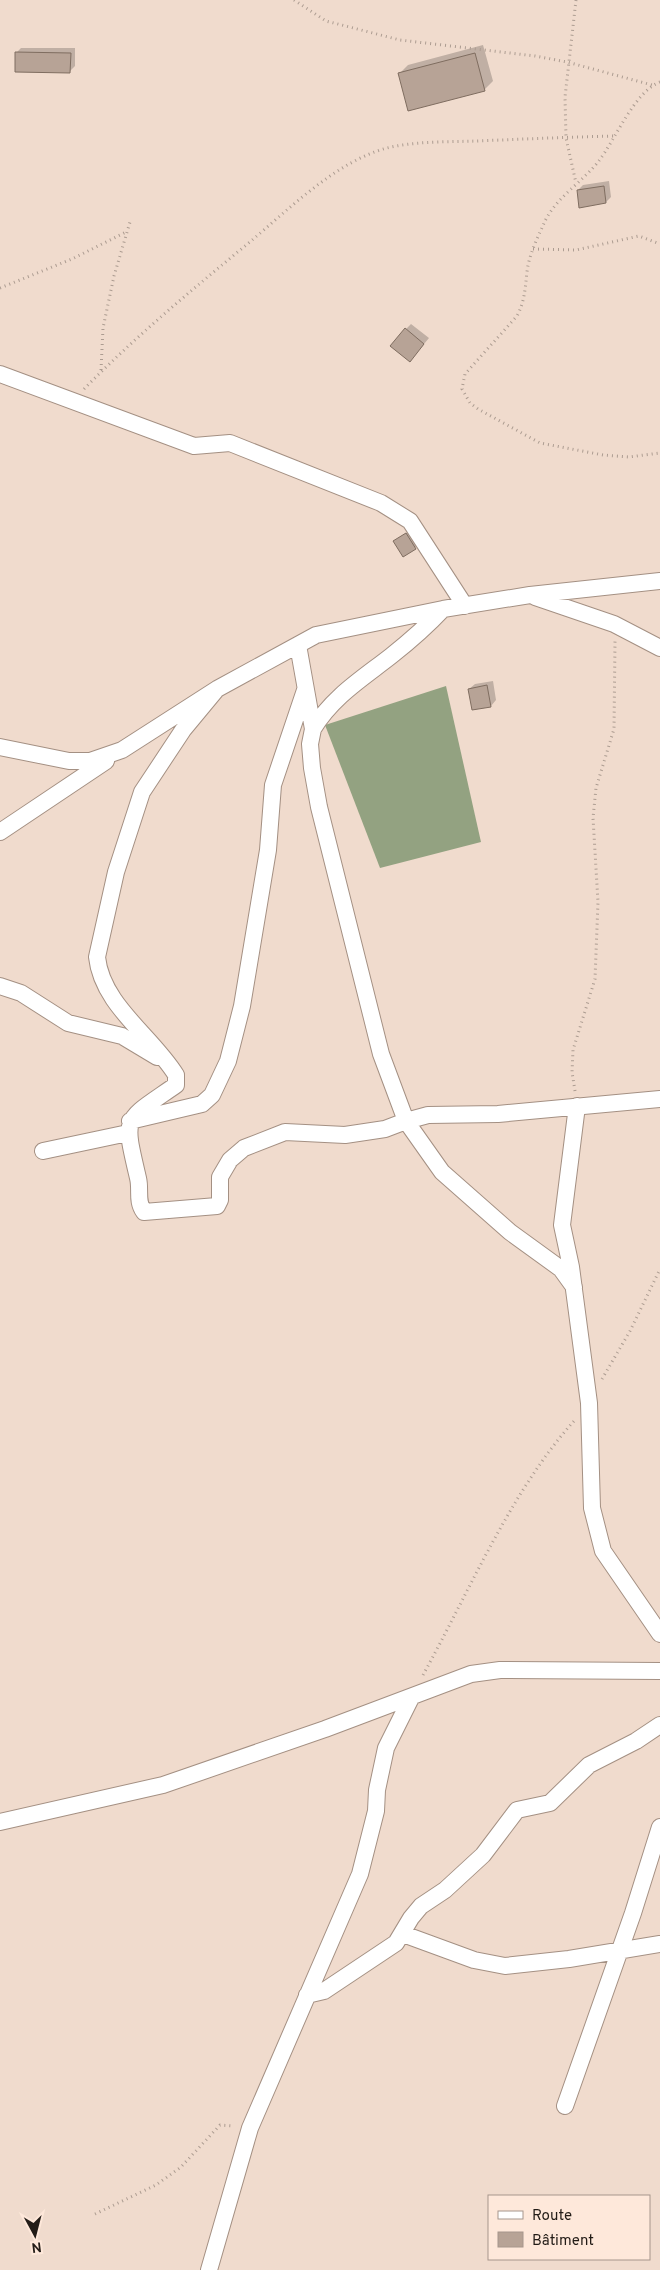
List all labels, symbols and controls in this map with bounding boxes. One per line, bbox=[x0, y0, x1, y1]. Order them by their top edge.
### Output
legend bbox=[488, 2195, 650, 2260]
text: Route bbox=[532, 2207, 572, 2226]
north arrow bbox=[10, 2210, 60, 2260]
text: Bâtiment bbox=[532, 2232, 594, 2251]
text: N bbox=[30, 2237, 42, 2255]

